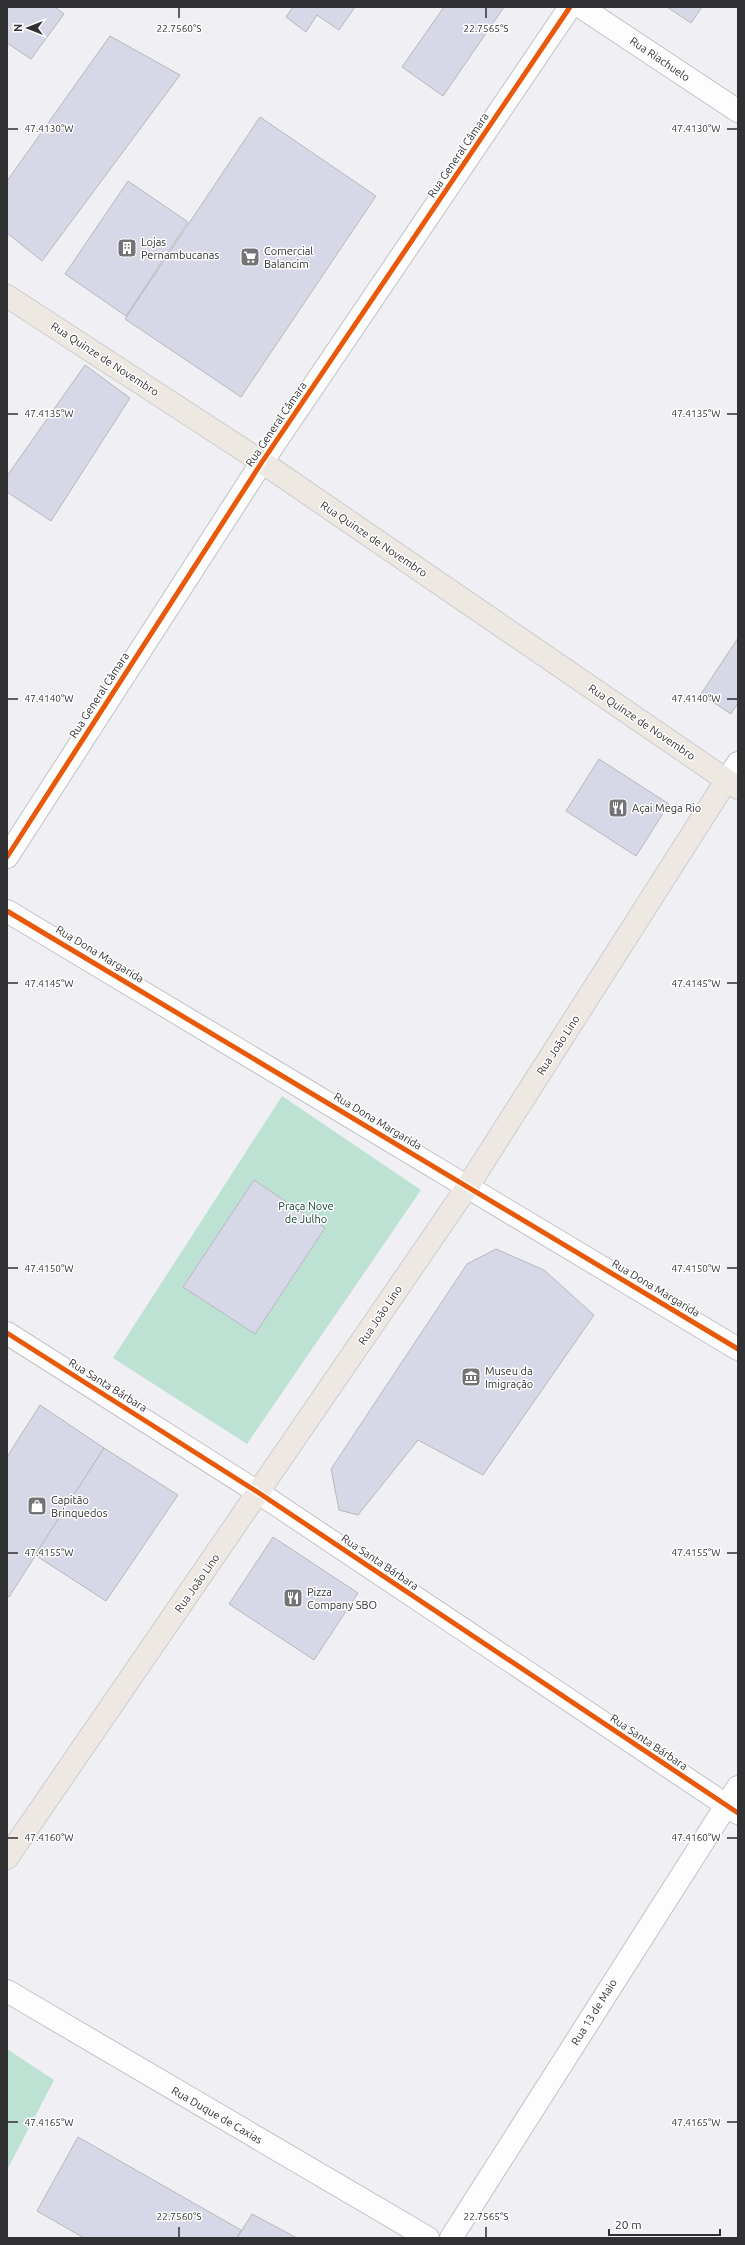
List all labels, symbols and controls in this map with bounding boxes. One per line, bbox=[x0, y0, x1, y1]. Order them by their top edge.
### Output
north arrow bbox=[8, 8, 48, 48]
text: 22.7560°S bbox=[157, 23, 201, 34]
text: 22.7565°S bbox=[464, 23, 508, 34]
text: N bbox=[12, 24, 24, 32]
street label: Rua Riachuelo bbox=[628, 35, 692, 83]
street label: Rua General Câmara bbox=[425, 110, 491, 200]
text: 47.4130°W bbox=[25, 123, 73, 134]
text: 47.4130°W bbox=[672, 123, 720, 134]
place label: Lojas Pernambucanas bbox=[141, 236, 219, 261]
building icon: Lojas Pernambucanas bbox=[116, 237, 138, 259]
place label: Comercial Balancim bbox=[264, 245, 313, 270]
supermarket icon: Comercial Balancim bbox=[239, 246, 261, 268]
street label: Rua Quinze de Novembro bbox=[49, 320, 161, 398]
street label: Rua General Câmara bbox=[243, 379, 309, 469]
text: 47.4135°W bbox=[25, 408, 73, 419]
text: 47.4135°W bbox=[672, 408, 720, 419]
street label: Rua Quinze de Novembro bbox=[318, 499, 430, 579]
street label: Rua General Câmara bbox=[67, 650, 131, 740]
street label: Rua Quinze de Novembro bbox=[586, 682, 698, 762]
text: 47.4140°W bbox=[25, 693, 73, 704]
text: 47.4140°W bbox=[672, 693, 720, 704]
restaurant icon: Açai Mega Rio bbox=[607, 797, 629, 819]
place label: Açai Mega Rio bbox=[632, 802, 701, 814]
street label: Rua Dona Margarida bbox=[54, 923, 146, 985]
text: 47.4145°W bbox=[25, 978, 73, 989]
text: 47.4145°W bbox=[672, 978, 720, 989]
street label: Rua João Lino bbox=[534, 1013, 582, 1077]
street label: Rua Dona Margarida bbox=[332, 1090, 424, 1152]
park label: Praça Nove de Julho bbox=[278, 1200, 334, 1225]
street label: Rua Dona Margarida bbox=[610, 1257, 702, 1319]
text: 47.4150°W bbox=[25, 1263, 73, 1274]
text: 47.4150°W bbox=[672, 1263, 720, 1274]
street label: Rua João Lino bbox=[356, 1283, 404, 1347]
street label: Rua Santa Bárbara bbox=[67, 1356, 149, 1414]
place label: Museu da Imigração bbox=[485, 1365, 533, 1390]
museum icon: Museu da Imigração bbox=[460, 1366, 482, 1388]
place label: Capitão Brinquedos bbox=[51, 1494, 108, 1519]
shop icon: Capitão Brinquedos bbox=[26, 1495, 48, 1517]
street label: Rua Santa Bárbara bbox=[339, 1532, 421, 1592]
text: 47.4155°W bbox=[25, 1547, 73, 1558]
text: 47.4155°W bbox=[672, 1547, 720, 1558]
street label: Rua João Lino bbox=[172, 1551, 222, 1615]
place label: Pizza Company SBO bbox=[307, 1586, 377, 1611]
restaurant icon: Pizza Company SBO bbox=[282, 1587, 304, 1609]
street label: Rua Santa Bárbara bbox=[608, 1712, 690, 1772]
text: 47.4160°W bbox=[25, 1832, 73, 1843]
text: 47.4160°W bbox=[672, 1832, 720, 1843]
street label: Rua 13 de Maio bbox=[569, 1977, 619, 2047]
street label: Rua Duque de Caxias bbox=[170, 2084, 265, 2146]
text: 47.4165°W bbox=[25, 2117, 73, 2128]
text: 47.4165°W bbox=[672, 2117, 720, 2128]
text: 22.7560°S bbox=[157, 2211, 201, 2222]
text: 22.7565°S bbox=[464, 2211, 508, 2222]
scale bar bbox=[609, 2211, 720, 2237]
text: 20 m bbox=[615, 2218, 642, 2231]

